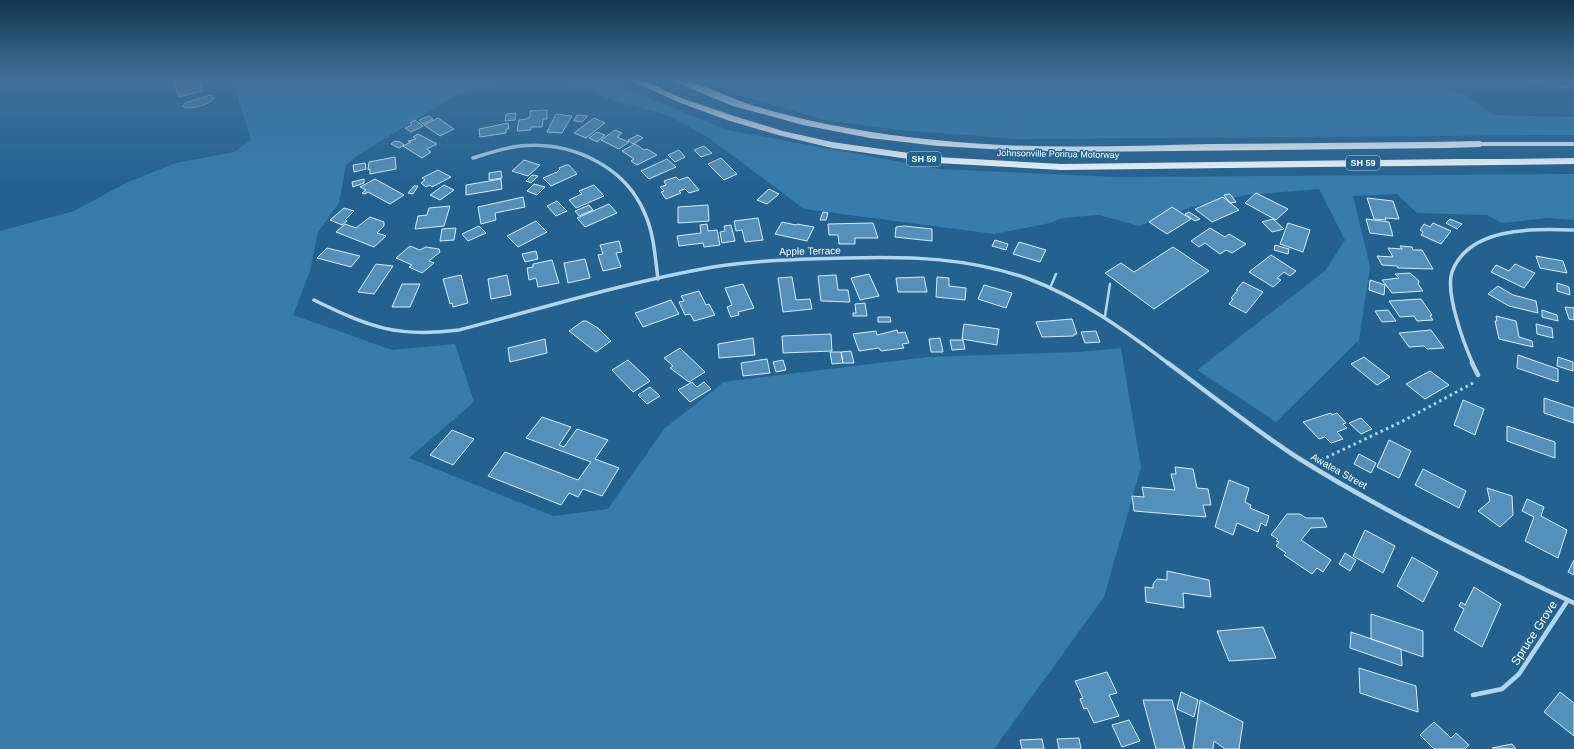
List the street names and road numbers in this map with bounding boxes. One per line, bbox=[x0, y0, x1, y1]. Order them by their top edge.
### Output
street label: Johnsonville Porirua Motorway bbox=[997, 148, 1120, 160]
road number: SH 59 bbox=[907, 152, 941, 166]
road number: SH 59 bbox=[1346, 156, 1380, 170]
street label: Apple Terrace bbox=[779, 245, 841, 257]
street label: Awatea Street bbox=[1309, 451, 1369, 491]
street label: Spruce Grove bbox=[1508, 598, 1560, 668]

